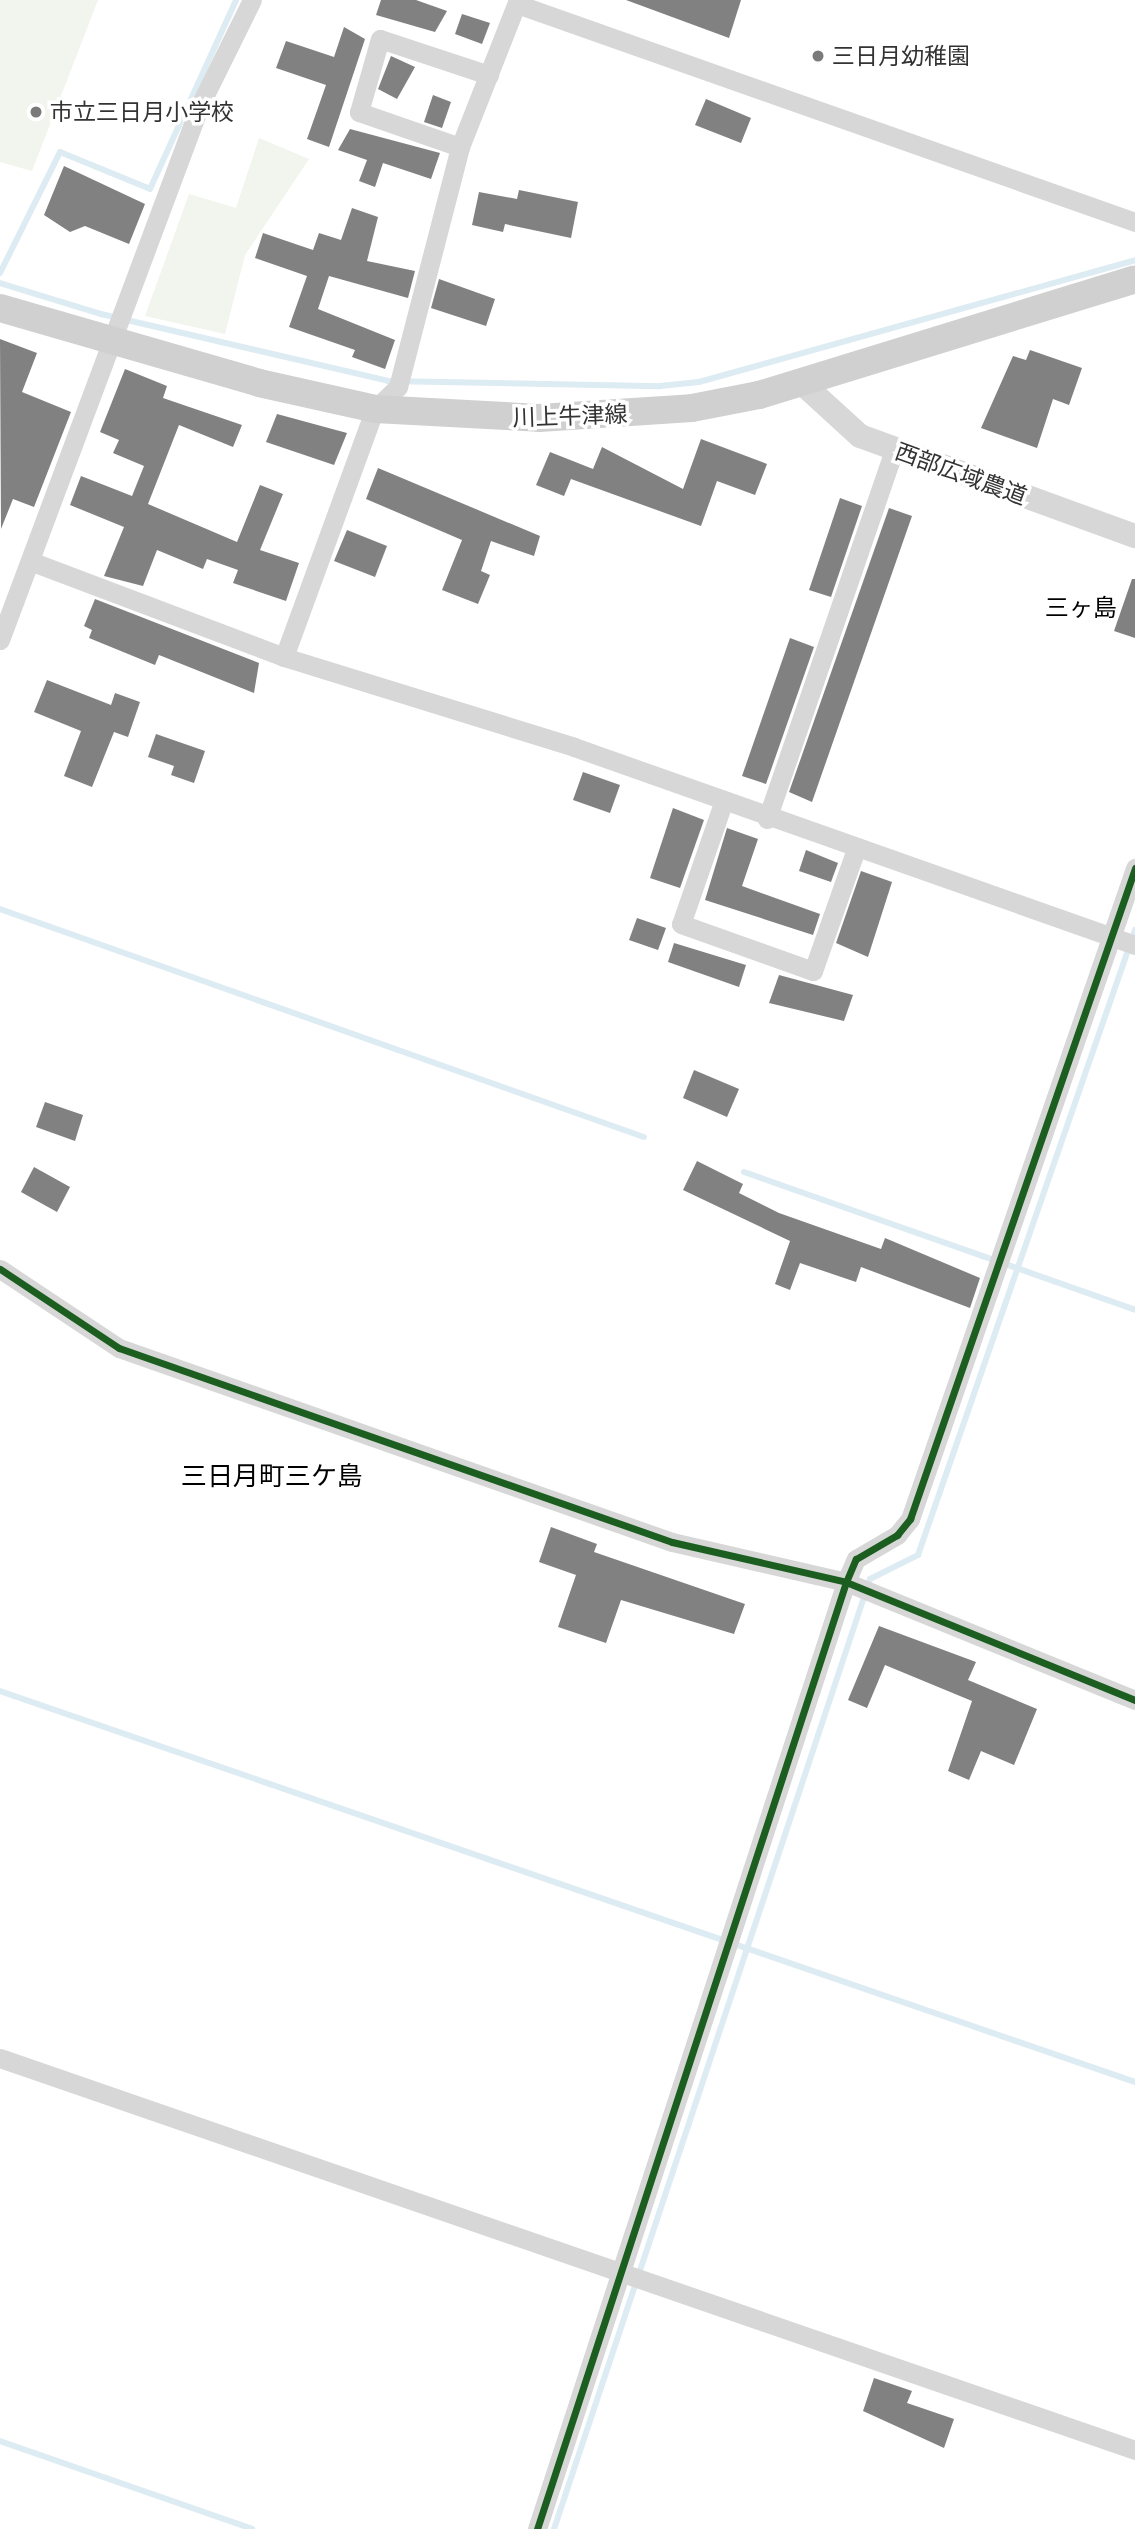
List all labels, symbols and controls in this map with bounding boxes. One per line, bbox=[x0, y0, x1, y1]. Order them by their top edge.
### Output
place label: 三日月幼稚園 bbox=[832, 42, 970, 70]
marker: 三日月幼稚園 bbox=[810, 48, 826, 64]
place label: 市立三日月小学校 bbox=[50, 98, 234, 126]
marker: 市立三日月小学校 bbox=[28, 104, 44, 120]
street label: 川上牛津線 bbox=[512, 400, 628, 432]
street label: 西部広域農道 bbox=[891, 437, 1031, 511]
district label: 三ヶ島 bbox=[1045, 594, 1117, 622]
district label: 三日月町三ケ島 bbox=[181, 1460, 363, 1492]

